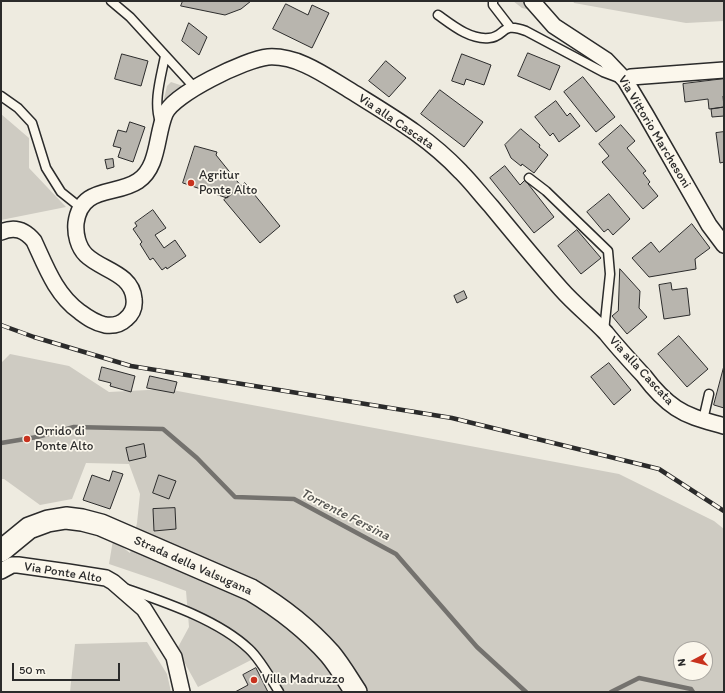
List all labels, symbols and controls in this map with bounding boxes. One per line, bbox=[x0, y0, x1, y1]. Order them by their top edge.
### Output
street label: Via Vittorio Marchesoni bbox=[614, 73, 694, 191]
street label: Via alla Cascata bbox=[355, 91, 437, 153]
place label: Agritur Ponte Alto bbox=[199, 168, 258, 199]
marker: Agritur Ponte Alto bbox=[186, 178, 196, 188]
street label: Via alla Cascata bbox=[605, 333, 677, 409]
place label: Orrido di Ponte Alto bbox=[35, 424, 94, 455]
marker: Orrido di Ponte Alto bbox=[22, 434, 32, 444]
water label: Torrente Fersina bbox=[297, 485, 393, 545]
street label: Strada della Valsugana bbox=[131, 533, 255, 599]
street label: Via Ponte Alto bbox=[23, 559, 103, 587]
north arrow bbox=[673, 641, 713, 681]
scale bar bbox=[14, 655, 122, 681]
text: N bbox=[675, 658, 688, 667]
text: 50 m bbox=[19, 663, 45, 677]
place label: Villa Madruzzo bbox=[262, 672, 344, 688]
marker: Villa Madruzzo bbox=[249, 675, 259, 685]

